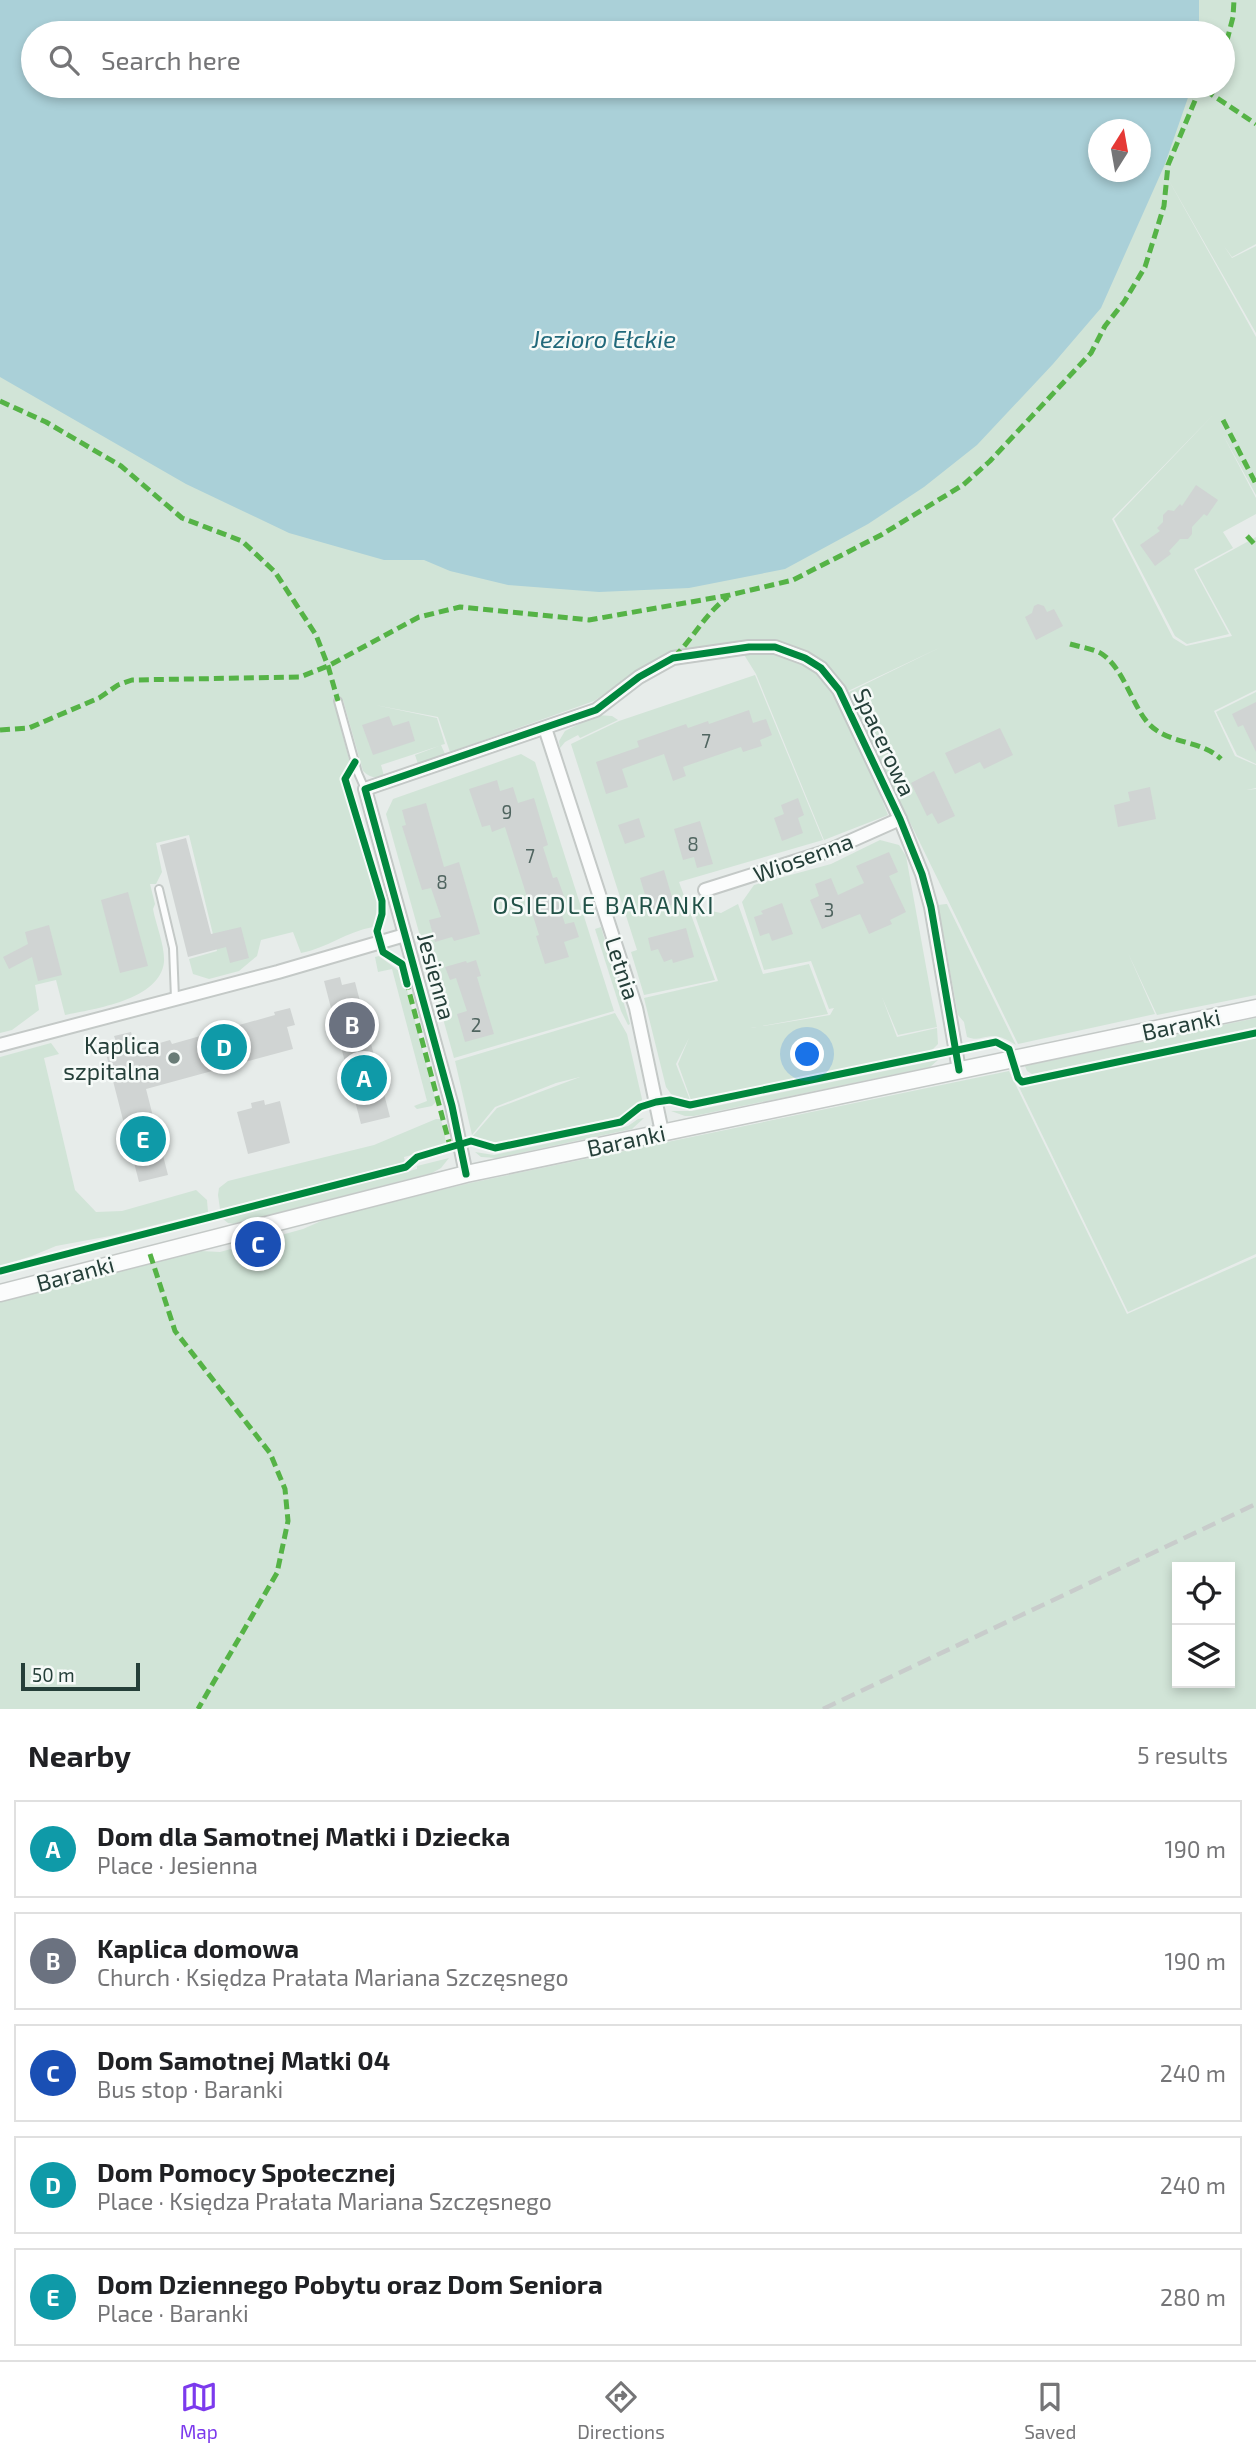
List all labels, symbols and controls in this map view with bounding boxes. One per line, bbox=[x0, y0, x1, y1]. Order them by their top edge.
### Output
search box bbox=[21, 21, 1235, 98]
icon: search bbox=[45, 41, 83, 79]
text: Search here bbox=[101, 44, 241, 75]
north arrow bbox=[1088, 119, 1151, 182]
water label: Jezioro Ełckie bbox=[531, 324, 676, 353]
street label: Spacerowa bbox=[848, 684, 922, 800]
house number: 7 bbox=[701, 729, 711, 752]
house number: 9 bbox=[502, 800, 512, 823]
street label: Wiosenna bbox=[749, 826, 857, 888]
house number: 8 bbox=[687, 832, 699, 855]
house number: 7 bbox=[525, 844, 535, 867]
house number: 8 bbox=[436, 870, 448, 893]
district label: OSIEDLE BARANKI bbox=[492, 890, 716, 919]
house number: 3 bbox=[824, 898, 834, 921]
street label: Jesienna bbox=[412, 929, 462, 1023]
street label: Letnia bbox=[600, 933, 646, 1003]
pin: B bbox=[329, 999, 375, 1051]
street label: Baranki bbox=[1139, 1002, 1223, 1046]
house number: 2 bbox=[471, 1013, 481, 1036]
pin: D bbox=[201, 1021, 247, 1073]
place label: Kaplica szpitalna bbox=[63, 1031, 160, 1085]
your location bbox=[790, 1037, 824, 1071]
marker: Kaplica szpitalna bbox=[166, 1050, 182, 1066]
pin: A bbox=[341, 1052, 387, 1104]
pin: E bbox=[120, 1113, 166, 1165]
street label: Baranki bbox=[584, 1118, 668, 1162]
pin: C bbox=[235, 1218, 281, 1270]
street label: Baranki bbox=[33, 1249, 117, 1297]
map controls bbox=[1172, 1562, 1235, 1688]
button: locate bbox=[1172, 1562, 1235, 1625]
button: layers bbox=[1172, 1625, 1235, 1688]
scale bar bbox=[21, 1660, 140, 1692]
text: 50 m bbox=[32, 1663, 75, 1686]
text: Nearby bbox=[28, 1737, 131, 1773]
text: 5 results bbox=[1137, 1741, 1228, 1769]
text: Dom dla Samotnej Matki i Dziecka bbox=[97, 1820, 510, 1851]
text: A bbox=[45, 1835, 61, 1863]
text: 190 m bbox=[1165, 1835, 1226, 1863]
text: Place · Jesienna bbox=[97, 1851, 258, 1879]
text: Kaplica domowa bbox=[97, 1932, 299, 1963]
text: B bbox=[46, 1947, 60, 1975]
text: 190 m bbox=[1165, 1947, 1226, 1975]
text: Church · Księdza Prałata Mariana Szczęsnego bbox=[97, 1963, 569, 1991]
text: Dom Samotnej Matki 04 bbox=[97, 2044, 390, 2075]
text: C bbox=[46, 2059, 60, 2087]
text: 240 m bbox=[1160, 2059, 1226, 2087]
text: Bus stop · Baranki bbox=[97, 2075, 283, 2103]
text: Dom Pomocy Społecznej bbox=[97, 2156, 396, 2187]
text: D bbox=[45, 2171, 61, 2199]
text: 240 m bbox=[1160, 2171, 1226, 2199]
text: Place · Księdza Prałata Mariana Szczęsnego bbox=[97, 2187, 552, 2215]
text: Dom Dziennego Pobytu oraz Dom Seniora bbox=[97, 2268, 603, 2299]
text: E bbox=[46, 2283, 60, 2311]
text: 280 m bbox=[1160, 2283, 1226, 2311]
text: Place · Baranki bbox=[97, 2299, 249, 2327]
tab: Map bbox=[180, 2378, 218, 2443]
tab: Directions bbox=[577, 2378, 665, 2443]
tab: Saved bbox=[1024, 2378, 1076, 2443]

